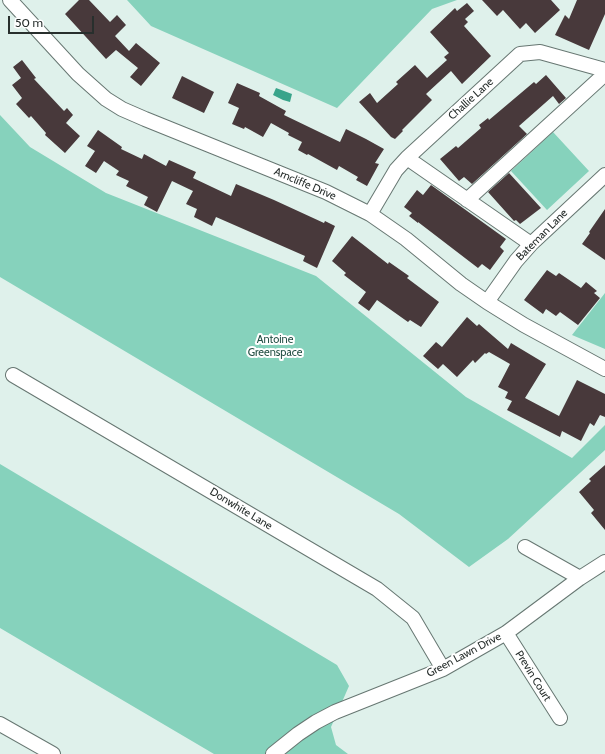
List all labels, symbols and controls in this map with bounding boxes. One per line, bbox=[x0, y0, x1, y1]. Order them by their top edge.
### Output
scale bar bbox=[10, 8, 96, 34]
text: 50 m bbox=[15, 15, 43, 30]
street label: Challie Lane bbox=[446, 75, 496, 123]
street label: Arncliffe Drive bbox=[272, 165, 338, 203]
street label: Bateman Lane bbox=[514, 207, 570, 263]
park label: Antoine Greenspace bbox=[248, 333, 302, 359]
street label: Donwhite Lane bbox=[207, 485, 275, 533]
street label: Green Lawn Drive bbox=[424, 630, 504, 680]
street label: Previn Court bbox=[512, 648, 554, 704]

